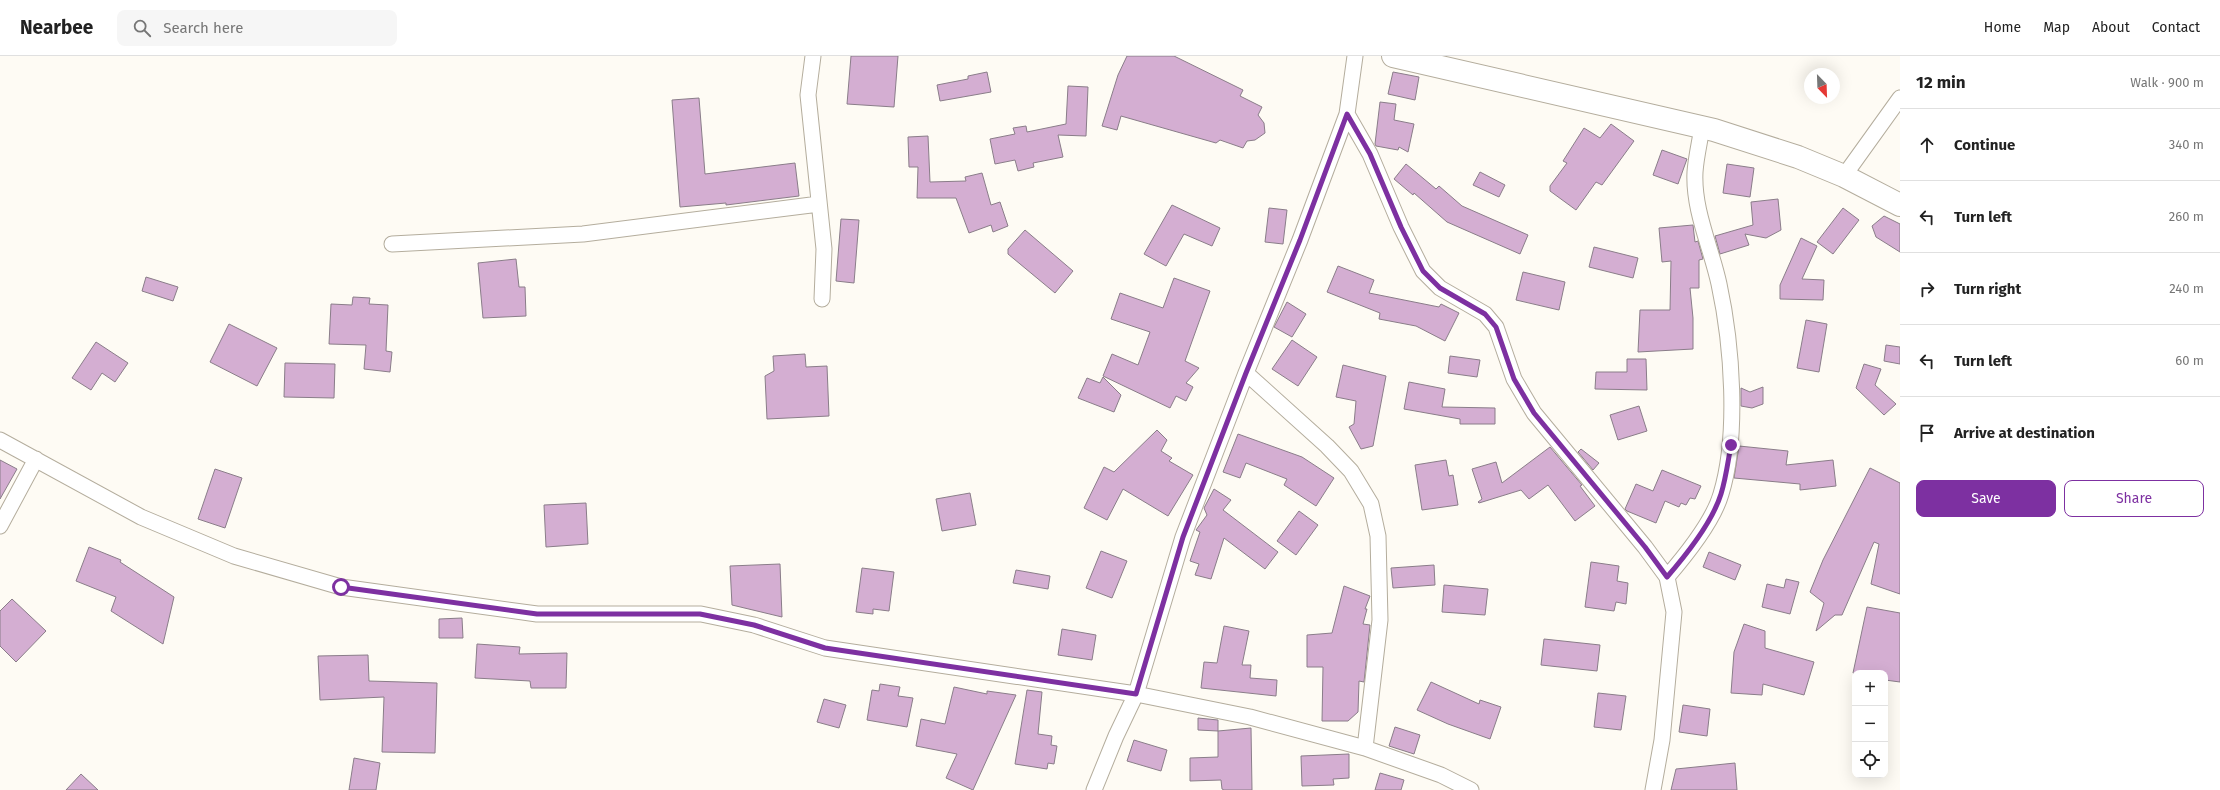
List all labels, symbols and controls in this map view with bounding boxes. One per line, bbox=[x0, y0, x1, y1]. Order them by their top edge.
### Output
search box bbox=[117, 10, 397, 46]
text: Nearbee bbox=[20, 16, 93, 39]
icon: search bbox=[131, 17, 153, 39]
text: Search here bbox=[163, 19, 243, 37]
text: Home bbox=[1984, 19, 2021, 36]
text: Map bbox=[2043, 19, 2070, 36]
text: About bbox=[2092, 19, 2130, 36]
text: Contact bbox=[2152, 19, 2200, 36]
north arrow bbox=[1804, 68, 1840, 104]
text: 12 min bbox=[1916, 72, 1966, 93]
text: Walk · 900 m bbox=[2130, 75, 2204, 90]
icon: ahead bbox=[1916, 134, 1938, 156]
text: Continue bbox=[1954, 136, 2015, 154]
text: 340 m bbox=[2169, 137, 2204, 152]
icon: left bbox=[1916, 206, 1938, 228]
text: Turn left bbox=[1954, 208, 2012, 226]
text: 260 m bbox=[2169, 209, 2204, 224]
icon: right bbox=[1916, 278, 1938, 300]
text: Turn right bbox=[1954, 280, 2021, 298]
text: 240 m bbox=[2169, 281, 2204, 296]
icon: left bbox=[1916, 350, 1938, 372]
text: Turn left bbox=[1954, 352, 2012, 370]
text: 60 m bbox=[2175, 353, 2204, 368]
icon: arrive bbox=[1916, 422, 1938, 444]
text: Arrive at destination bbox=[1954, 424, 2095, 442]
route end bbox=[1722, 436, 1740, 454]
button: Save bbox=[1916, 480, 2056, 517]
button: Share bbox=[2064, 480, 2204, 517]
route start bbox=[332, 578, 350, 596]
map controls bbox=[1852, 670, 1888, 778]
button: + bbox=[1852, 670, 1888, 706]
button: − bbox=[1852, 706, 1888, 742]
button: locate bbox=[1852, 742, 1888, 778]

